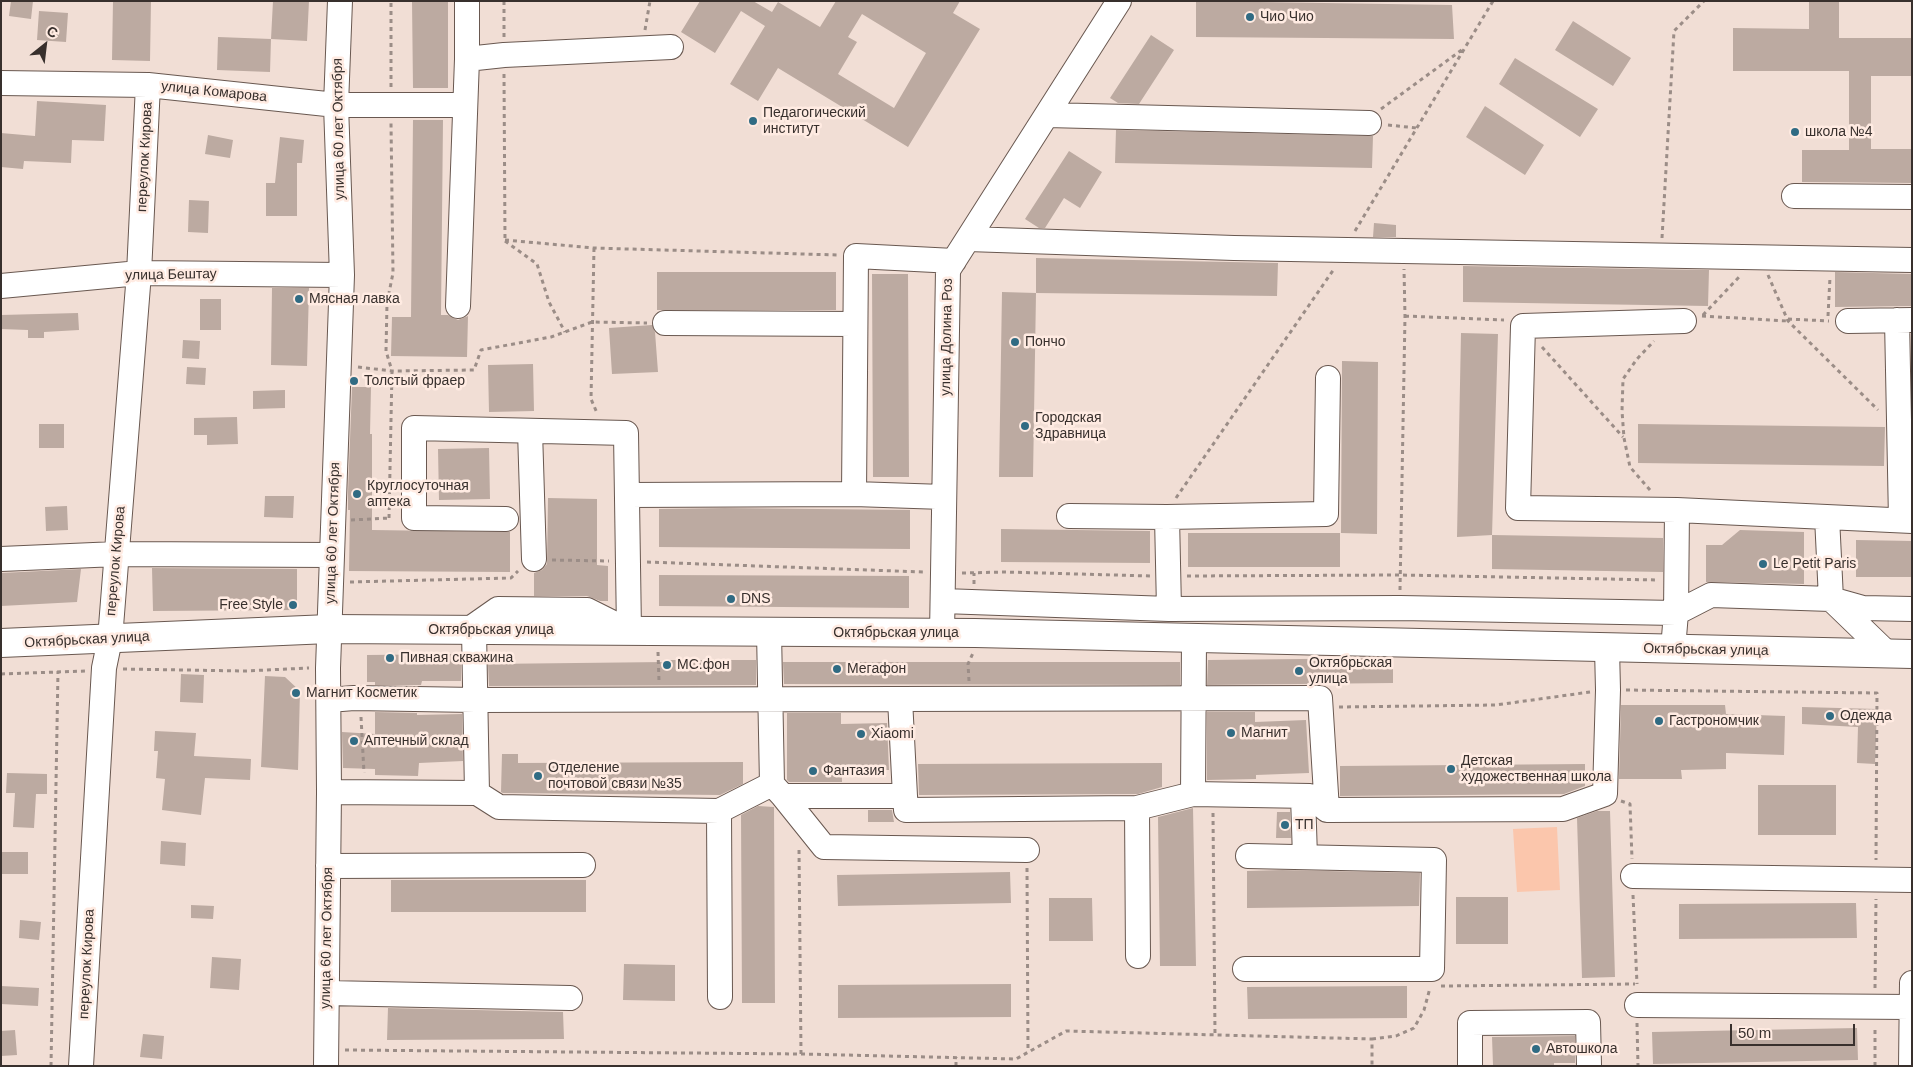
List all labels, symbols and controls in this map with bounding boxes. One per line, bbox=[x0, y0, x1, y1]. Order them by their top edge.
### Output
place label: Чио Чио bbox=[1260, 9, 1314, 25]
marker: Чио Чио bbox=[1244, 11, 1256, 23]
north arrow bbox=[20, 20, 70, 70]
text: С bbox=[44, 22, 61, 41]
street label: улица 60 лет Октября bbox=[329, 58, 349, 200]
street label: улица Комарова bbox=[160, 78, 268, 106]
street label: переулок Кирова bbox=[134, 102, 156, 212]
place label: Педагогический институт bbox=[763, 105, 866, 138]
marker: Педагогический институт bbox=[747, 115, 759, 127]
place label: школа №4 bbox=[1805, 124, 1873, 140]
marker: школа №4 bbox=[1789, 126, 1801, 138]
street label: улица Бештау bbox=[125, 266, 217, 284]
street label: улица Долина Роз bbox=[938, 278, 956, 396]
place label: Мясная лавка bbox=[309, 291, 400, 307]
marker: Мясная лавка bbox=[293, 293, 305, 305]
place label: Пончо bbox=[1025, 334, 1066, 350]
marker: Пончо bbox=[1009, 336, 1021, 348]
place label: Толстый фраер bbox=[364, 373, 465, 389]
marker: Толстый фраер bbox=[348, 375, 360, 387]
place label: Городская Здравница bbox=[1035, 410, 1106, 442]
marker: Городская Здравница bbox=[1019, 420, 1031, 432]
street label: улица 60 лет Октября bbox=[322, 462, 344, 604]
place label: Круглосуточная аптека bbox=[367, 478, 469, 511]
marker: Круглосуточная аптека bbox=[351, 488, 363, 500]
street label: переулок Кирова bbox=[103, 505, 129, 617]
place label: Le Petit Paris bbox=[1773, 556, 1856, 572]
marker: Le Petit Paris bbox=[1757, 558, 1769, 570]
place label: DNS bbox=[741, 591, 771, 607]
marker: DNS bbox=[725, 593, 737, 605]
place label: Free Style bbox=[219, 597, 283, 613]
marker: Free Style bbox=[287, 599, 299, 611]
street label: Октябрьская улица bbox=[428, 622, 554, 638]
street label: Октябрьская улица bbox=[833, 625, 959, 641]
street label: Октябрьская улица bbox=[24, 628, 150, 652]
street label: Октябрьская улица bbox=[1643, 641, 1769, 659]
place label: Пивная скважина bbox=[400, 650, 513, 666]
marker: Пивная скважина bbox=[384, 652, 396, 664]
place label: Октябрьская улица bbox=[1309, 655, 1392, 688]
place label: МС.фон bbox=[677, 657, 730, 673]
marker: МС.фон bbox=[661, 659, 673, 671]
place label: Мегафон bbox=[847, 661, 906, 677]
marker: Мегафон bbox=[831, 663, 843, 675]
marker: Октябрьская улица bbox=[1293, 665, 1305, 677]
place label: Магнит Косметик bbox=[306, 685, 417, 701]
marker: Магнит Косметик bbox=[290, 687, 302, 699]
place label: Одежда bbox=[1840, 708, 1892, 724]
marker: Одежда bbox=[1824, 710, 1836, 722]
place label: Гастрономчик bbox=[1669, 713, 1759, 729]
marker: Гастрономчик bbox=[1653, 715, 1665, 727]
place label: Магнит bbox=[1241, 725, 1288, 741]
place label: Xiaomi bbox=[871, 726, 914, 742]
marker: Магнит bbox=[1225, 727, 1237, 739]
marker: Xiaomi bbox=[855, 728, 867, 740]
place label: Аптечный склад bbox=[364, 733, 469, 749]
marker: Аптечный склад bbox=[348, 735, 360, 747]
place label: Детская художественная школа bbox=[1461, 753, 1612, 786]
place label: Отделение почтовой связи №35 bbox=[548, 760, 682, 792]
place label: Фантазия bbox=[823, 763, 885, 779]
marker: Детская художественная школа bbox=[1445, 763, 1457, 775]
marker: Фантазия bbox=[807, 765, 819, 777]
marker: Отделение почтовой связи №35 bbox=[532, 770, 544, 782]
place label: ТП bbox=[1295, 817, 1314, 833]
marker: ТП bbox=[1279, 819, 1291, 831]
street label: улица 60 лет Октября bbox=[317, 867, 337, 1009]
street label: переулок Кирова bbox=[76, 909, 98, 1019]
scale bar bbox=[1733, 1014, 1858, 1046]
text: 50 m bbox=[1738, 1024, 1771, 1041]
place label: Автошкола bbox=[1546, 1041, 1617, 1057]
marker: Автошкола bbox=[1530, 1043, 1542, 1055]

